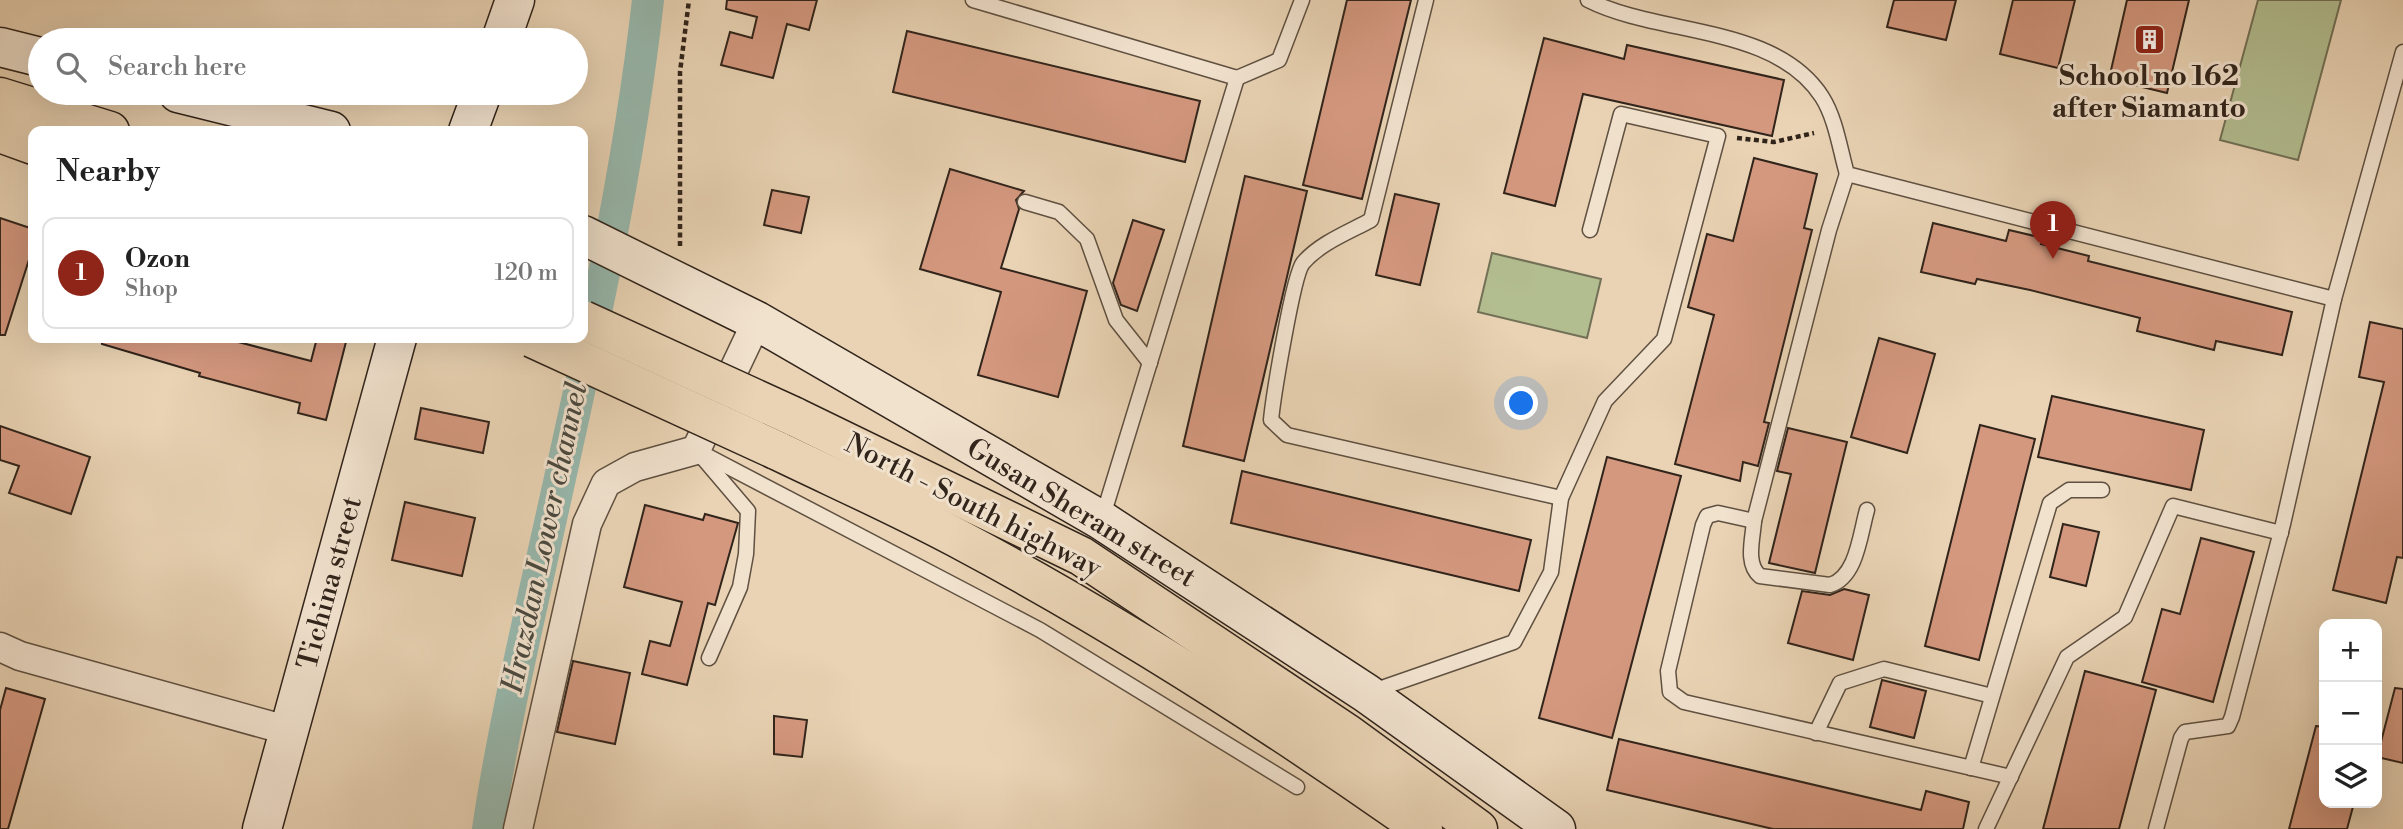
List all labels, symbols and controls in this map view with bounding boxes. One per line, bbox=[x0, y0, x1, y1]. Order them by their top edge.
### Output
building icon: School no 162 after Siamanto bbox=[2132, 22, 2166, 56]
search box bbox=[28, 28, 588, 105]
icon: search bbox=[52, 48, 90, 86]
text: Search here bbox=[108, 51, 247, 83]
place label: School no 162 after Siamanto bbox=[2052, 59, 2246, 126]
text: Nearby bbox=[56, 153, 160, 191]
pin: 1 bbox=[2030, 201, 2076, 259]
text: Ozon bbox=[125, 243, 190, 275]
text: 1 bbox=[75, 259, 87, 287]
text: 120 m bbox=[494, 259, 558, 287]
text: Shop bbox=[125, 275, 178, 303]
water label: Hrazdan Lower channel bbox=[493, 379, 597, 698]
your location bbox=[1504, 386, 1538, 420]
street label: North - South highway bbox=[839, 426, 1107, 586]
street label: Gusan Sheram street bbox=[960, 431, 1202, 595]
street label: Tichina street bbox=[290, 493, 370, 673]
map controls bbox=[2319, 619, 2382, 808]
button: + bbox=[2319, 619, 2382, 682]
button: − bbox=[2319, 682, 2382, 745]
button: layers bbox=[2319, 745, 2382, 808]

